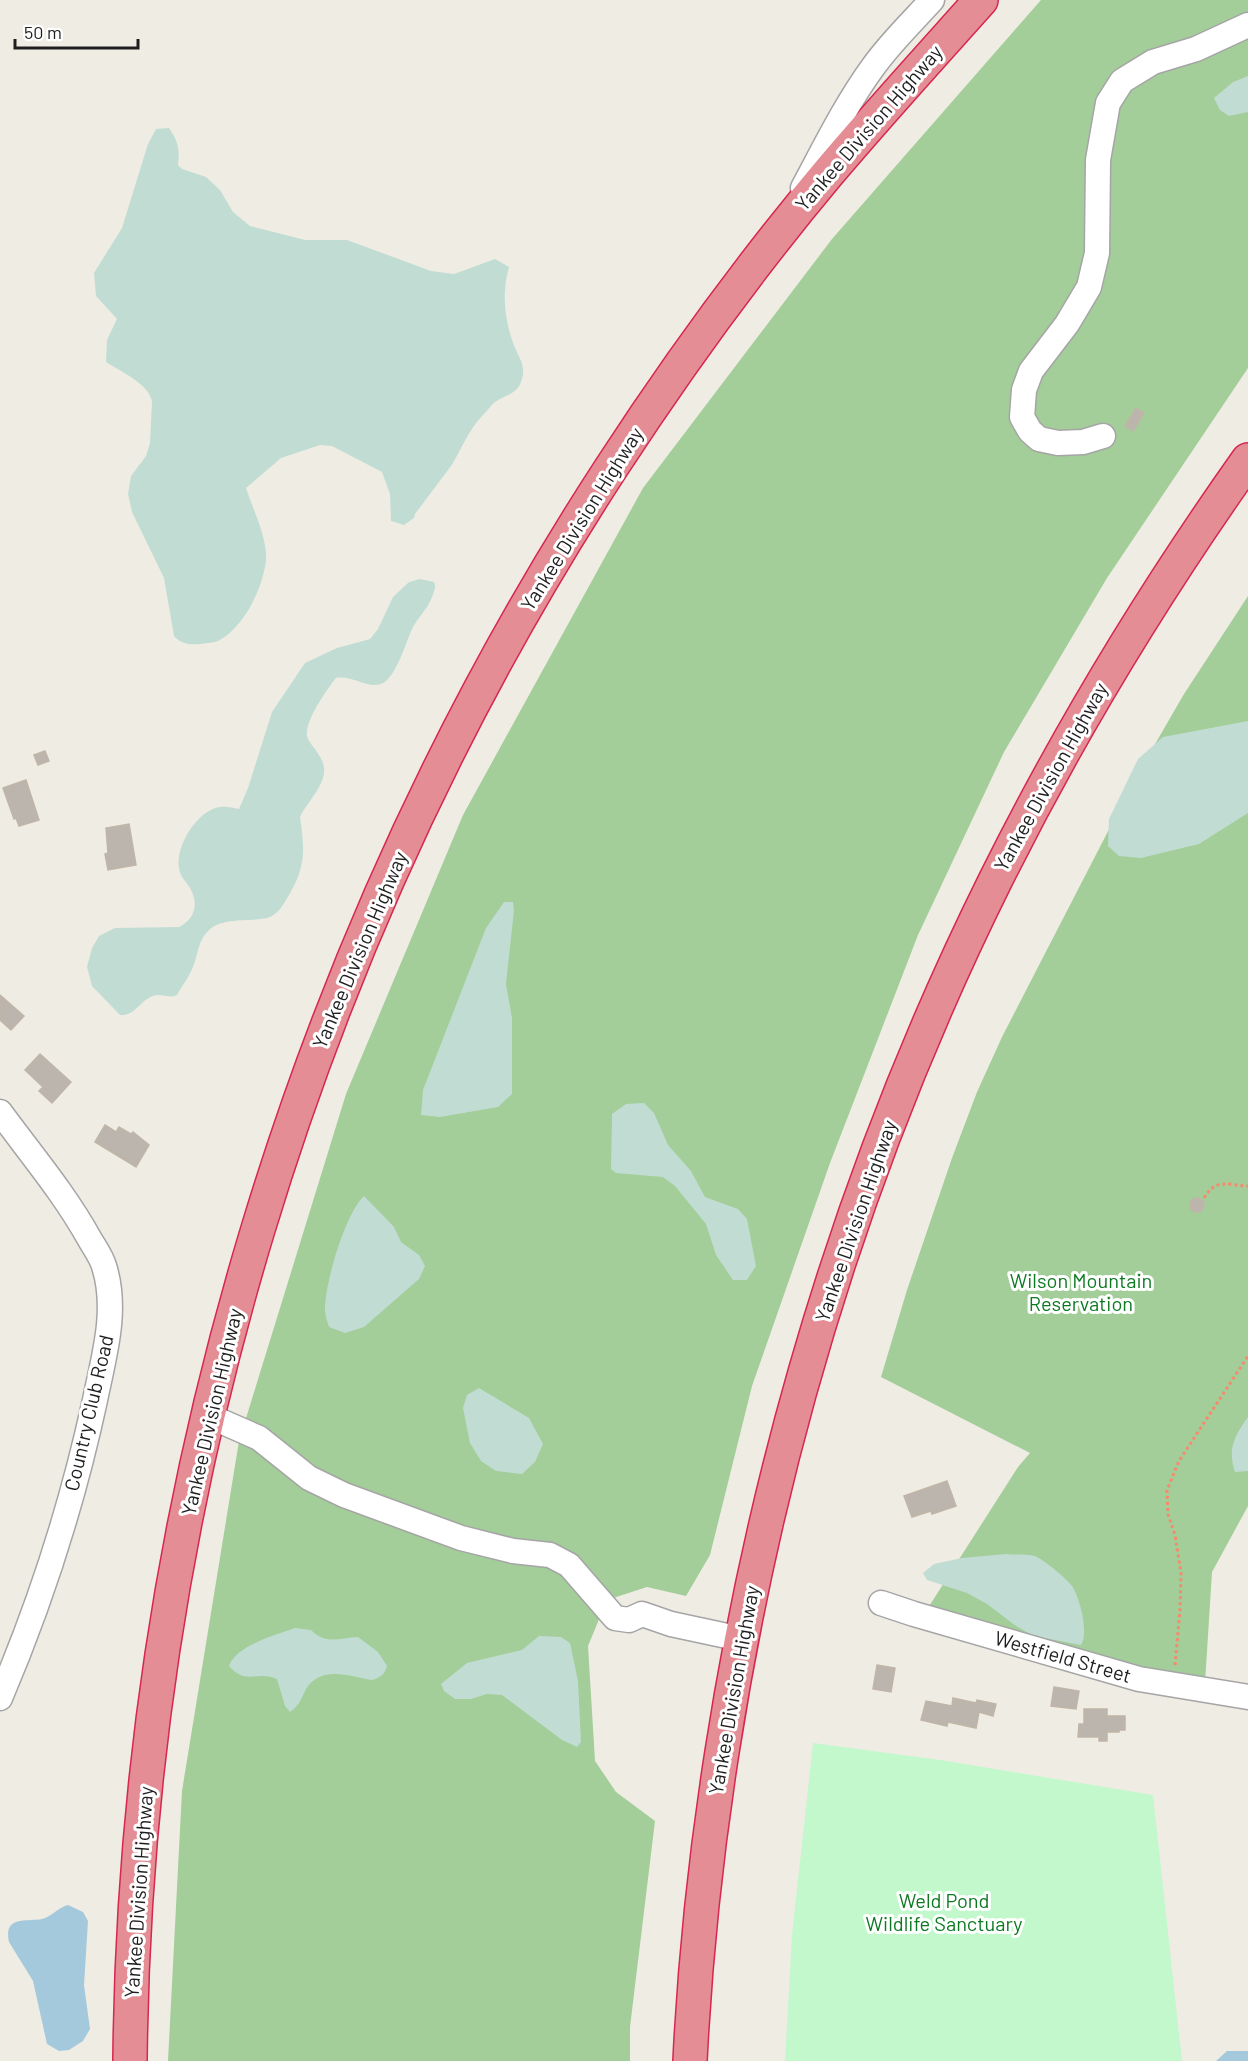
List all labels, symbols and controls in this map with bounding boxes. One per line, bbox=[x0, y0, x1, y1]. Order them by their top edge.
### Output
scale bar bbox=[15, 12, 138, 50]
text: 50 m bbox=[24, 21, 62, 43]
street label: Yankee Division Highway bbox=[790, 40, 947, 215]
street label: Yankee Division Highway bbox=[515, 422, 647, 615]
street label: Yankee Division Highway bbox=[988, 678, 1112, 875]
street label: Yankee Division Highway bbox=[307, 847, 412, 1052]
street label: Yankee Division Highway bbox=[809, 1117, 901, 1325]
park label: Wilson Mountain Reservation bbox=[1010, 1268, 1152, 1315]
street label: Yankee Division Highway bbox=[176, 1306, 247, 1518]
street label: Country Club Road bbox=[58, 1332, 118, 1493]
street label: Yankee Division Highway bbox=[703, 1583, 763, 1796]
street label: Westfield Street bbox=[992, 1625, 1134, 1687]
street label: Yankee Division Highway bbox=[119, 1785, 157, 1998]
park label: Weld Pond Wildlife Sanctuary bbox=[866, 1888, 1022, 1935]

